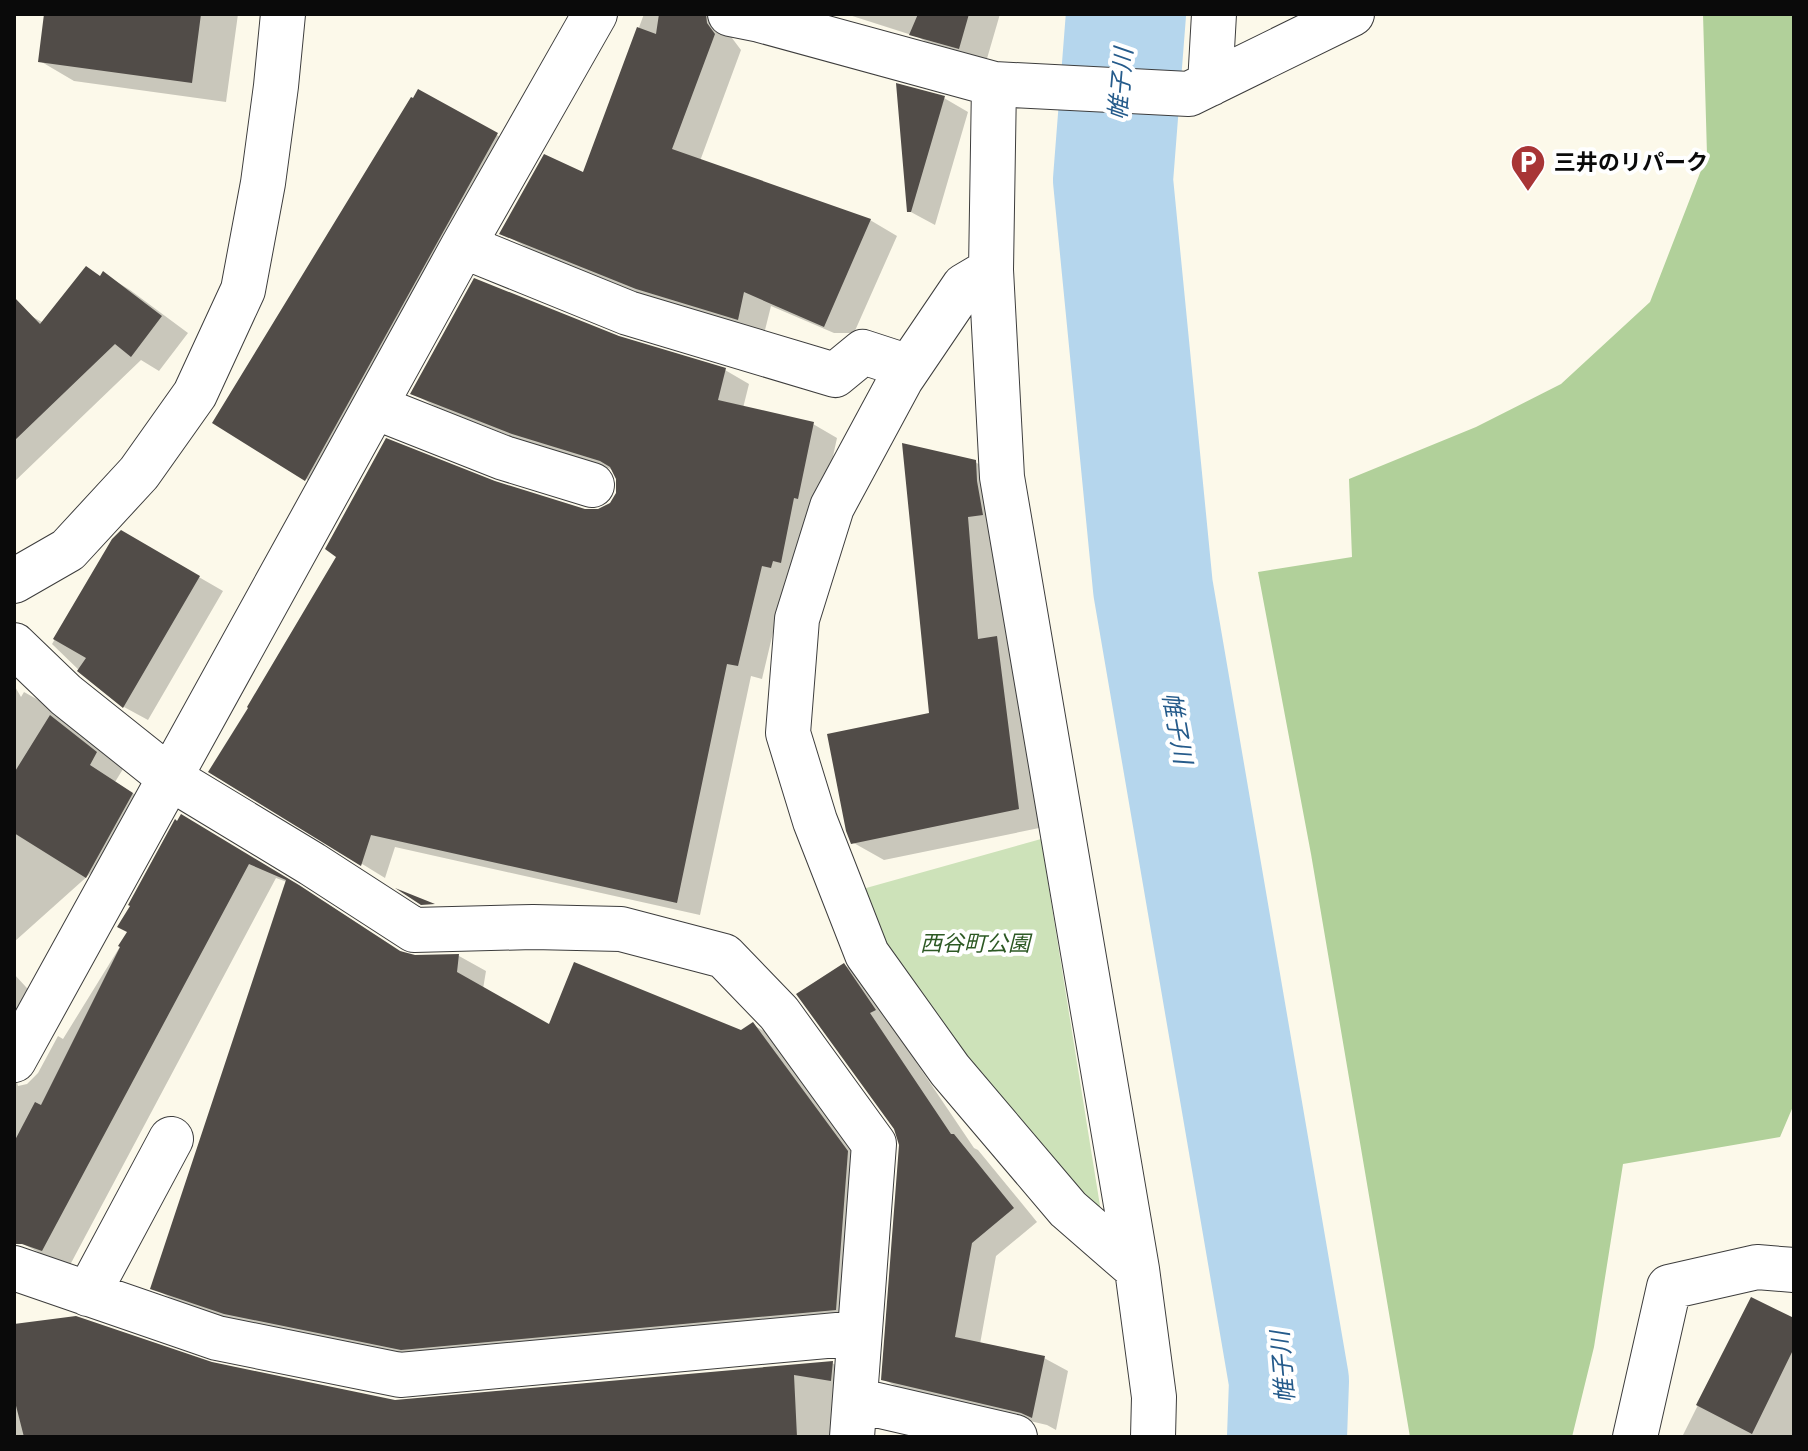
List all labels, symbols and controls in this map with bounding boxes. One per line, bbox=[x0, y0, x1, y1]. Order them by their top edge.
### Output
water label: 帷子川 bbox=[1105, 44, 1137, 121]
parking icon: 三井のリパーク bbox=[1509, 143, 1547, 193]
place label: 三井のリパーク bbox=[1554, 150, 1708, 175]
water label: 帷子川 bbox=[1158, 690, 1197, 769]
park label: 西谷町公園 bbox=[920, 931, 1033, 956]
water label: 帷子川 bbox=[1267, 1327, 1299, 1404]

